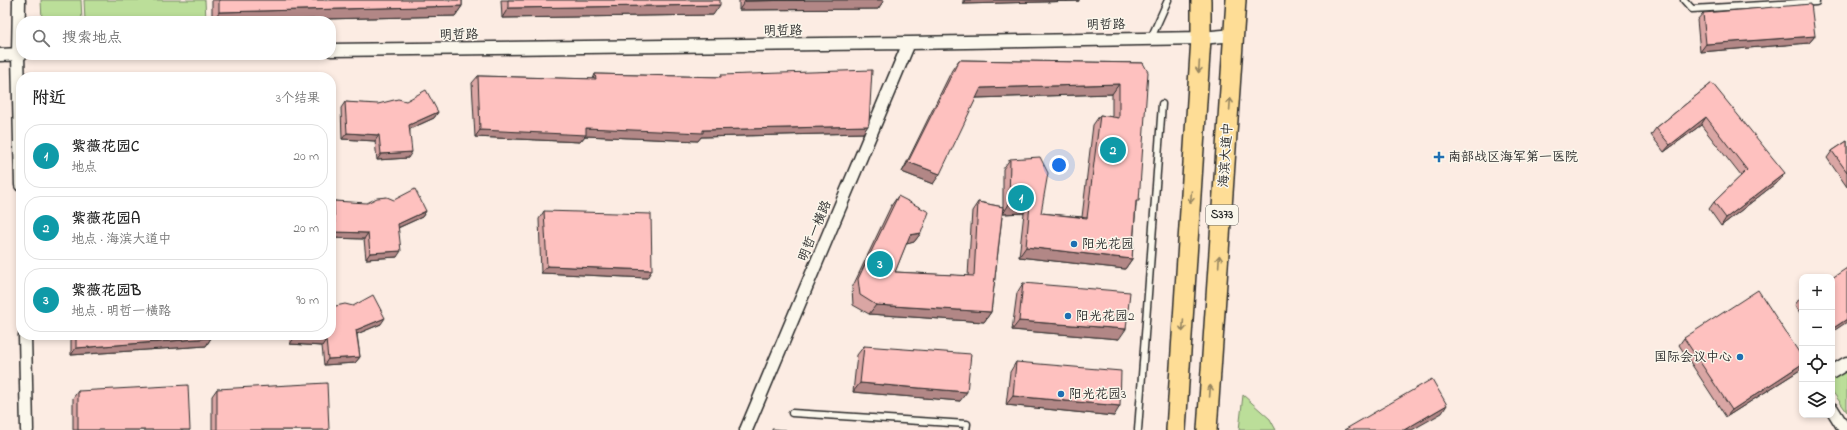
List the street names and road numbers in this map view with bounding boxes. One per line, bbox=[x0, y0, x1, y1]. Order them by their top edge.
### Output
street label: 明哲路 bbox=[1086, 15, 1126, 35]
street label: 明哲路 bbox=[763, 21, 803, 41]
street label: 明哲路 bbox=[439, 25, 479, 45]
street label: 海滨大道中 bbox=[1214, 122, 1238, 188]
street label: 明哲一横路 bbox=[794, 197, 836, 265]
road number: S373 bbox=[1206, 205, 1238, 225]

